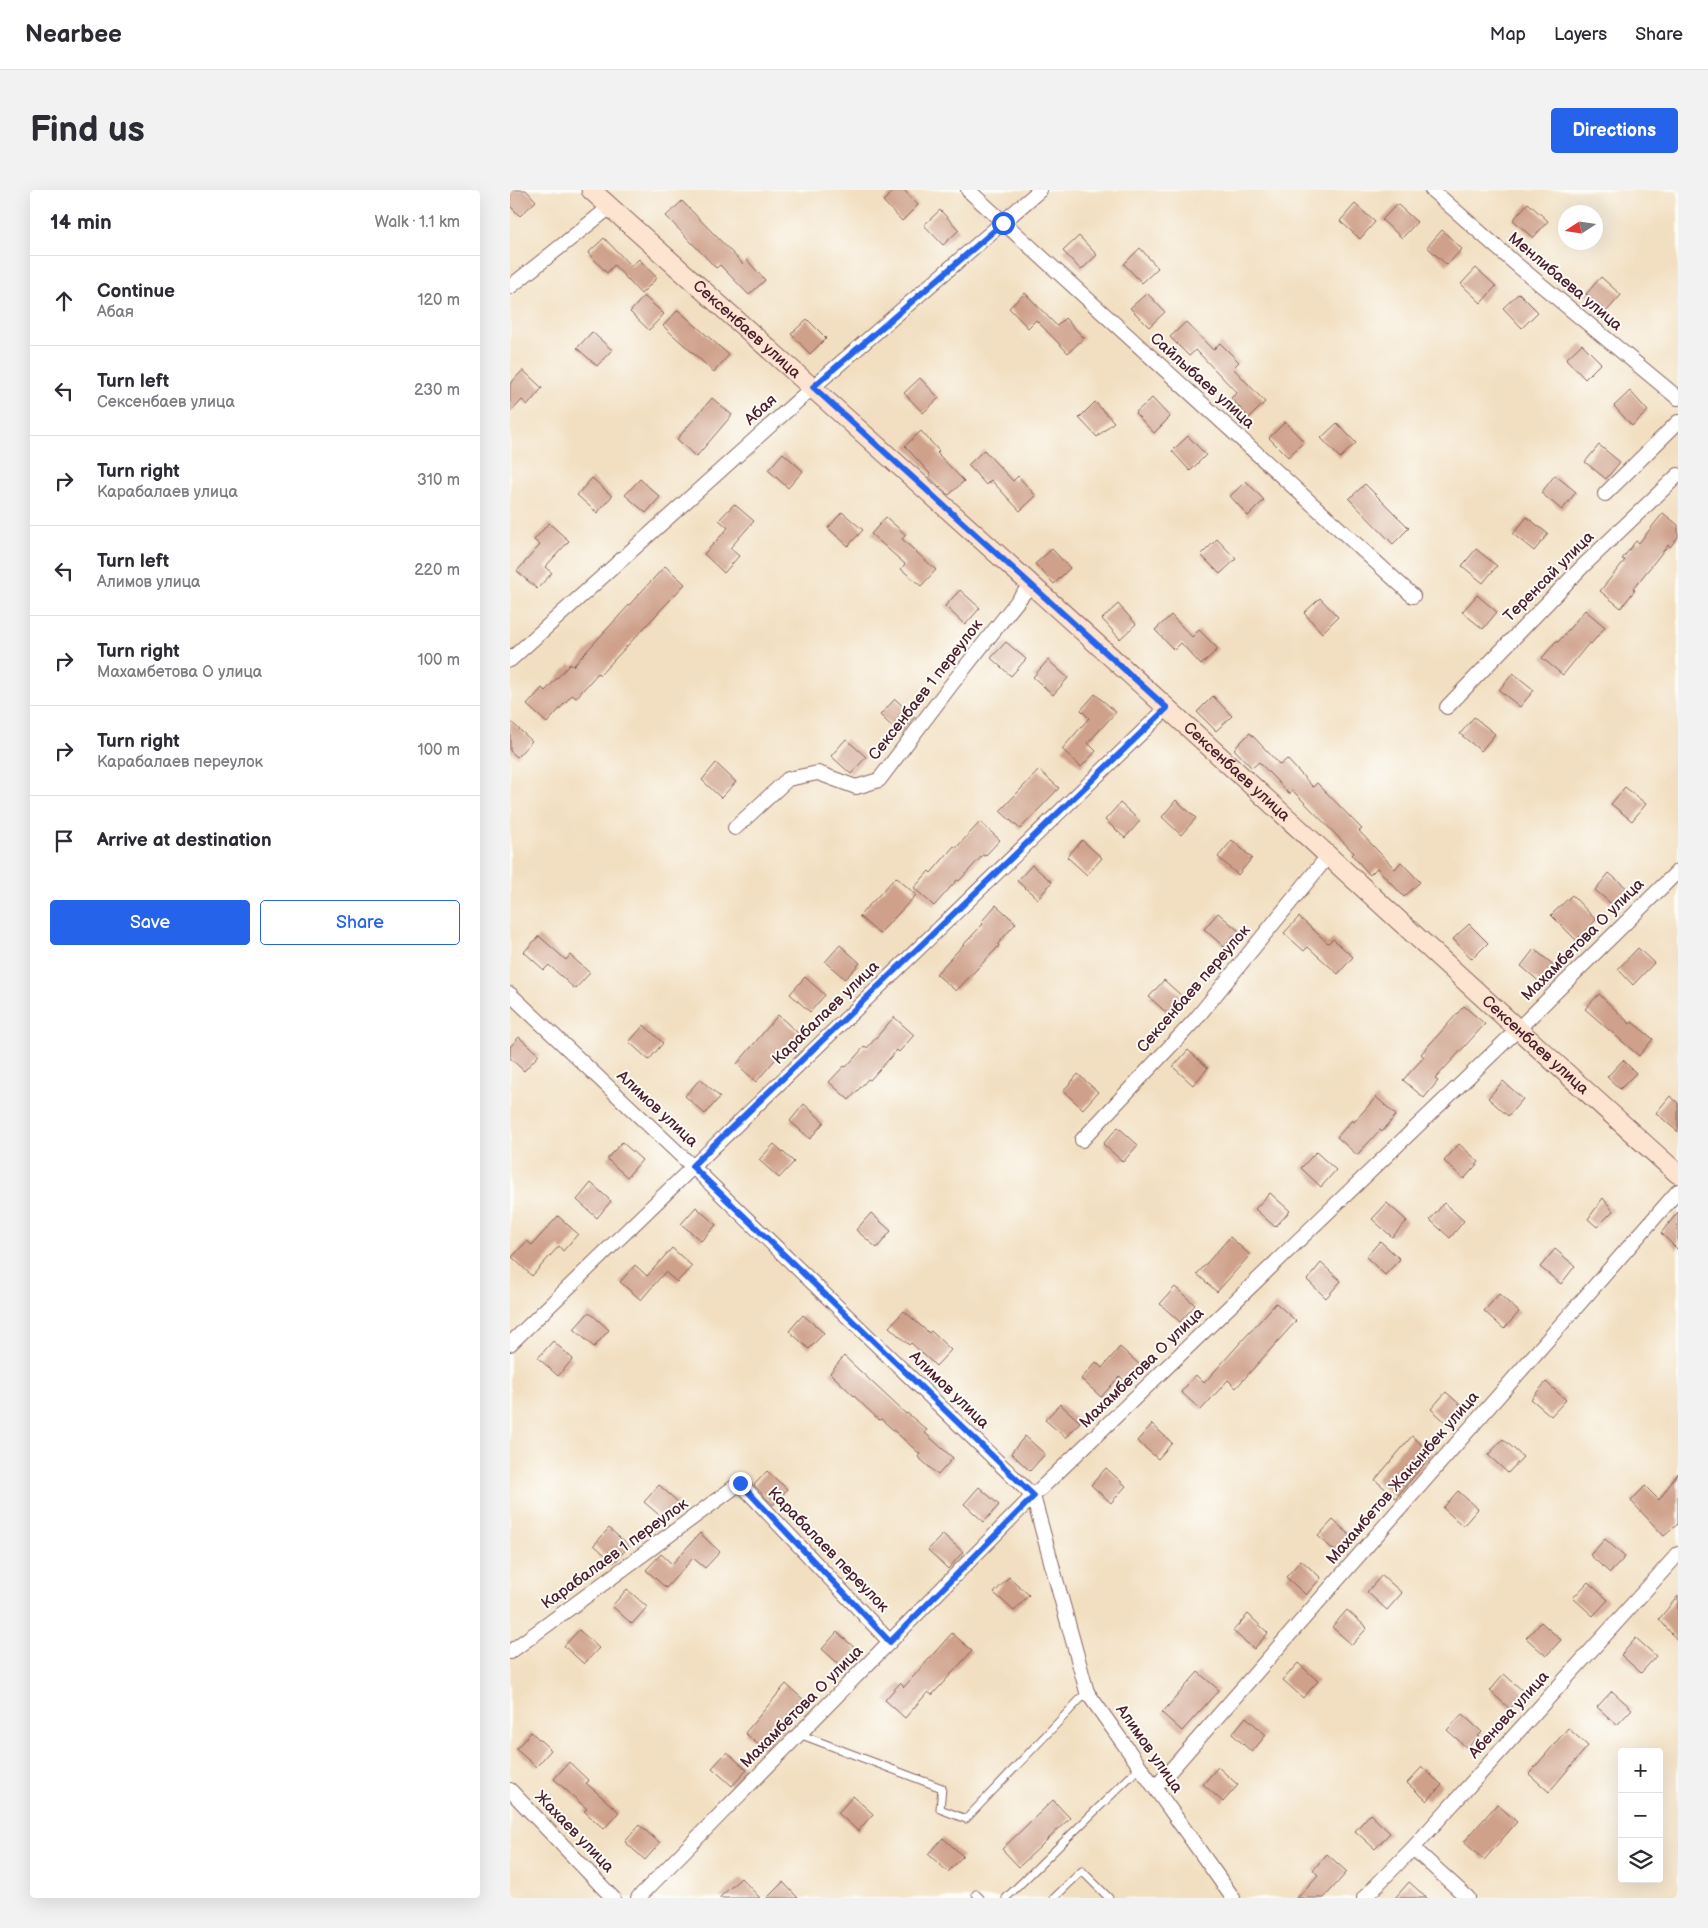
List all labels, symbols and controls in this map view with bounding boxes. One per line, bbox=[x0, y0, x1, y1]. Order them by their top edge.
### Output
text: Nearbee bbox=[25, 20, 122, 49]
text: Map bbox=[1490, 24, 1526, 45]
text: Layers bbox=[1554, 24, 1607, 45]
text: Share bbox=[1635, 24, 1683, 45]
button: Directions bbox=[1551, 108, 1678, 153]
text: Find us bbox=[30, 109, 145, 152]
north arrow bbox=[1558, 205, 1603, 250]
text: 14 min bbox=[50, 210, 112, 235]
route start bbox=[992, 212, 1015, 235]
text: Walk · 1.1 km bbox=[375, 213, 460, 232]
street label: Менлибаева улица bbox=[1504, 229, 1626, 336]
street label: Сексенбаев улица bbox=[689, 276, 805, 383]
text: Continue bbox=[97, 280, 175, 303]
icon: ahead bbox=[50, 287, 78, 315]
text: 120 m bbox=[417, 291, 460, 310]
text: Абая bbox=[97, 303, 134, 322]
street label: Сайлыбаев улица bbox=[1146, 329, 1259, 433]
text: Turn left bbox=[97, 370, 169, 393]
icon: left bbox=[50, 377, 78, 405]
text: 230 m bbox=[414, 381, 460, 400]
street label: Абая bbox=[740, 391, 781, 430]
text: Сексенбаев улица bbox=[97, 393, 235, 412]
text: Turn right bbox=[97, 460, 180, 483]
icon: right bbox=[50, 467, 78, 495]
text: 310 m bbox=[417, 471, 460, 490]
text: Карабалаев улица bbox=[97, 483, 238, 502]
street label: Теренсай улица bbox=[1500, 527, 1599, 626]
text: Turn left bbox=[97, 550, 169, 573]
icon: left bbox=[50, 557, 78, 585]
text: 220 m bbox=[414, 561, 460, 580]
text: Алимов улица bbox=[97, 573, 201, 592]
street label: Сексенбаев 1 переулок bbox=[865, 615, 987, 764]
text: Turn right bbox=[97, 640, 180, 663]
icon: right bbox=[50, 647, 78, 675]
text: 100 m bbox=[417, 651, 460, 670]
text: Махамбетова О улица bbox=[97, 663, 262, 682]
street label: Сексенбаев улица bbox=[1179, 718, 1294, 826]
text: Turn right bbox=[97, 730, 180, 753]
icon: right bbox=[50, 737, 78, 765]
text: 100 m bbox=[417, 741, 460, 760]
text: Карабалаев переулок bbox=[97, 753, 263, 772]
icon: arrive bbox=[50, 827, 78, 855]
text: Arrive at destination bbox=[97, 829, 272, 852]
street label: Махамбетова О улица bbox=[1518, 874, 1649, 1005]
button: Save bbox=[50, 900, 250, 945]
button: Share bbox=[260, 900, 460, 945]
street label: Сексенбаев переулок bbox=[1133, 921, 1255, 1057]
street label: Карабалаев улица bbox=[769, 957, 884, 1069]
street label: Сексенбаев улица bbox=[1478, 992, 1593, 1099]
street label: Алимов улица bbox=[612, 1066, 702, 1152]
street label: Махамбетова О улица bbox=[1076, 1303, 1208, 1432]
street label: Алимов улица bbox=[904, 1346, 993, 1433]
street label: Махамбетов Жакынбек улица bbox=[1323, 1387, 1484, 1568]
route end bbox=[729, 1472, 752, 1495]
street label: Карабалаев переулок bbox=[763, 1484, 893, 1617]
street label: Карабалаев 1 переулок bbox=[538, 1494, 692, 1614]
street label: Махамбетова О улица bbox=[737, 1641, 868, 1772]
street label: Абенова улица bbox=[1464, 1667, 1554, 1763]
street label: Алимов улица bbox=[1111, 1700, 1187, 1797]
map controls bbox=[1618, 1748, 1663, 1883]
button: + bbox=[1618, 1748, 1663, 1793]
street label: Жахаев улица bbox=[530, 1787, 618, 1877]
button: − bbox=[1618, 1793, 1663, 1838]
button: layers bbox=[1618, 1838, 1663, 1883]

